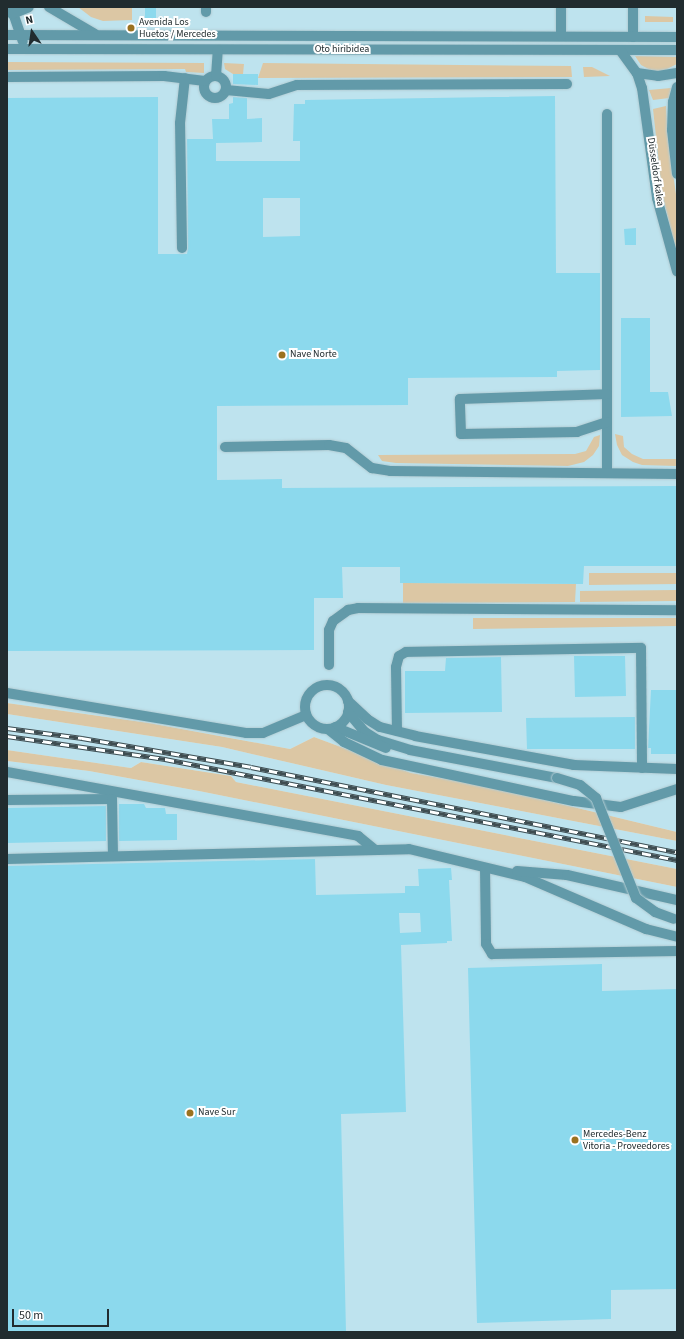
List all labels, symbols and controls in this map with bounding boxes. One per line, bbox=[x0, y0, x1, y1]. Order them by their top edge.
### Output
north arrow bbox=[12, 12, 52, 52]
text: N bbox=[24, 12, 34, 28]
place label: Avenida Los Huetos / Mercedes bbox=[139, 16, 216, 40]
marker: Avenida Los Huetos / Mercedes bbox=[126, 23, 136, 33]
street label: Oto hiribidea bbox=[315, 44, 369, 56]
street label: Düsseldorf kalea bbox=[644, 137, 666, 207]
place label: Nave Norte bbox=[290, 349, 337, 361]
marker: Nave Norte bbox=[277, 350, 287, 360]
place label: Nave Sur bbox=[198, 1107, 235, 1119]
marker: Nave Sur bbox=[185, 1108, 195, 1118]
place label: Mercedes-Benz Vitoria - Proveedores bbox=[583, 1128, 670, 1152]
marker: Mercedes-Benz Vitoria - Proveedores bbox=[570, 1135, 580, 1145]
scale bar bbox=[14, 1301, 111, 1327]
text: 50 m bbox=[19, 1307, 43, 1324]

